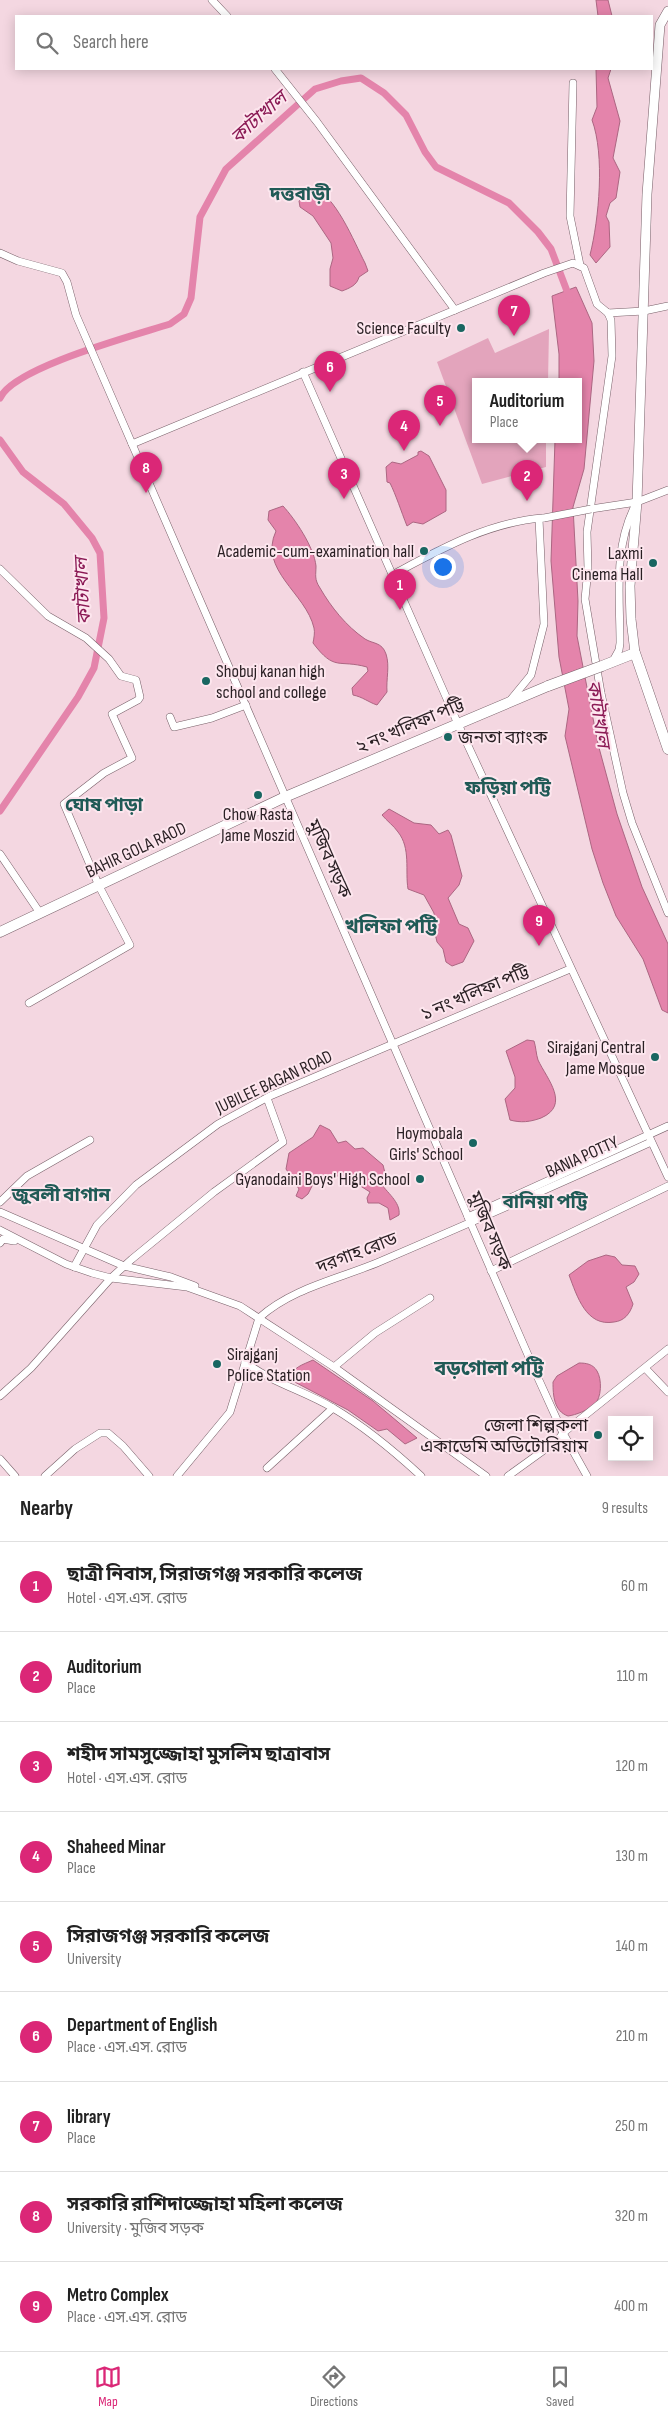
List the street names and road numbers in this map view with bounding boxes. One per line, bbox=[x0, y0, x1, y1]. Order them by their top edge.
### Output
street label: ২ নং খলিফা পট্টি bbox=[353, 693, 468, 758]
street label: মুজিব সড়ক bbox=[302, 816, 356, 902]
street label: BAHIR GOLA RAOD bbox=[82, 818, 190, 882]
street label: ১ নং খলিফা পট্টি bbox=[418, 960, 533, 1025]
street label: JUBILEE BAGAN ROAD bbox=[211, 1046, 336, 1119]
street label: BANIA POTTY bbox=[542, 1131, 622, 1182]
street label: মুজিব সড়ক bbox=[464, 1188, 516, 1274]
street label: দরগাহ রোড bbox=[313, 1228, 400, 1278]

